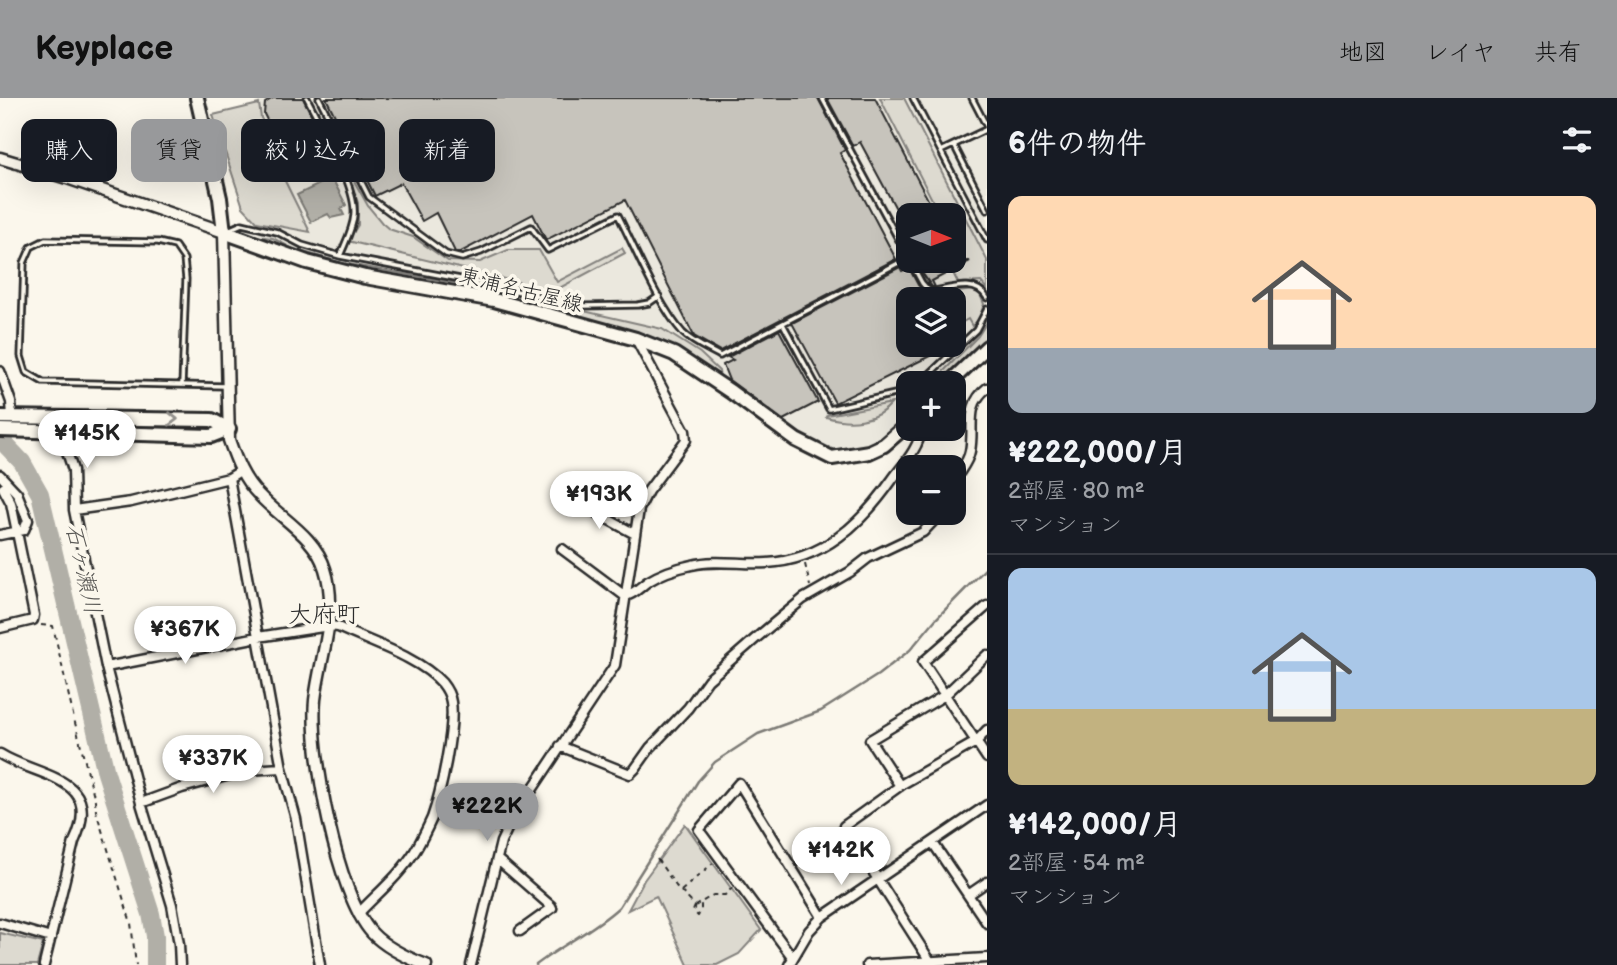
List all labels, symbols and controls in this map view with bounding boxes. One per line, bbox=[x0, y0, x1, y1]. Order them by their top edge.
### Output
text: Keyplace bbox=[35, 29, 173, 69]
text: 地図 bbox=[1339, 38, 1387, 67]
text: レイヤ bbox=[1425, 38, 1496, 67]
text: 共有 bbox=[1534, 38, 1582, 67]
chip: 購入 bbox=[21, 119, 117, 182]
chip: 賃貸 bbox=[131, 119, 227, 182]
chip: 絞り込み bbox=[241, 119, 385, 182]
chip: 新着 bbox=[399, 119, 495, 182]
icon: filters bbox=[1558, 121, 1596, 159]
text: 6件の物件 bbox=[1008, 126, 1146, 162]
north arrow bbox=[896, 203, 966, 273]
map controls bbox=[896, 203, 966, 525]
icon: home bbox=[1239, 242, 1365, 368]
street label: 東浦名古屋線 bbox=[457, 263, 585, 317]
button: layers bbox=[896, 287, 966, 357]
button: + bbox=[896, 371, 966, 441]
pin: ¥145K bbox=[38, 410, 136, 470]
one-way arrow bbox=[168, 411, 179, 427]
text: ¥145K bbox=[54, 419, 120, 447]
text: ¥222,000/月 bbox=[1008, 435, 1187, 471]
button: − bbox=[896, 455, 966, 525]
pin: ¥193K bbox=[550, 472, 648, 531]
text: 2部屋 · 80 m² bbox=[1008, 477, 1145, 505]
text: ¥193K bbox=[566, 480, 632, 508]
text: マンション bbox=[1008, 511, 1122, 539]
water label: 石ヶ瀬川 bbox=[59, 521, 107, 617]
district label: 大府町 bbox=[288, 600, 360, 629]
pin: ¥367K bbox=[136, 606, 234, 666]
icon: home bbox=[1239, 614, 1365, 740]
text: ¥367K bbox=[150, 615, 220, 643]
pin: ¥337K bbox=[164, 736, 262, 795]
text: ¥337K bbox=[178, 744, 248, 772]
pin: ¥222K bbox=[438, 784, 536, 843]
text: ¥222K bbox=[451, 792, 523, 820]
text: ¥142,000/月 bbox=[1008, 807, 1182, 843]
pin: ¥142K bbox=[792, 828, 890, 887]
text: ¥142K bbox=[808, 836, 874, 864]
text: 2部屋 · 54 m² bbox=[1008, 849, 1145, 877]
text: マンション bbox=[1008, 883, 1122, 911]

